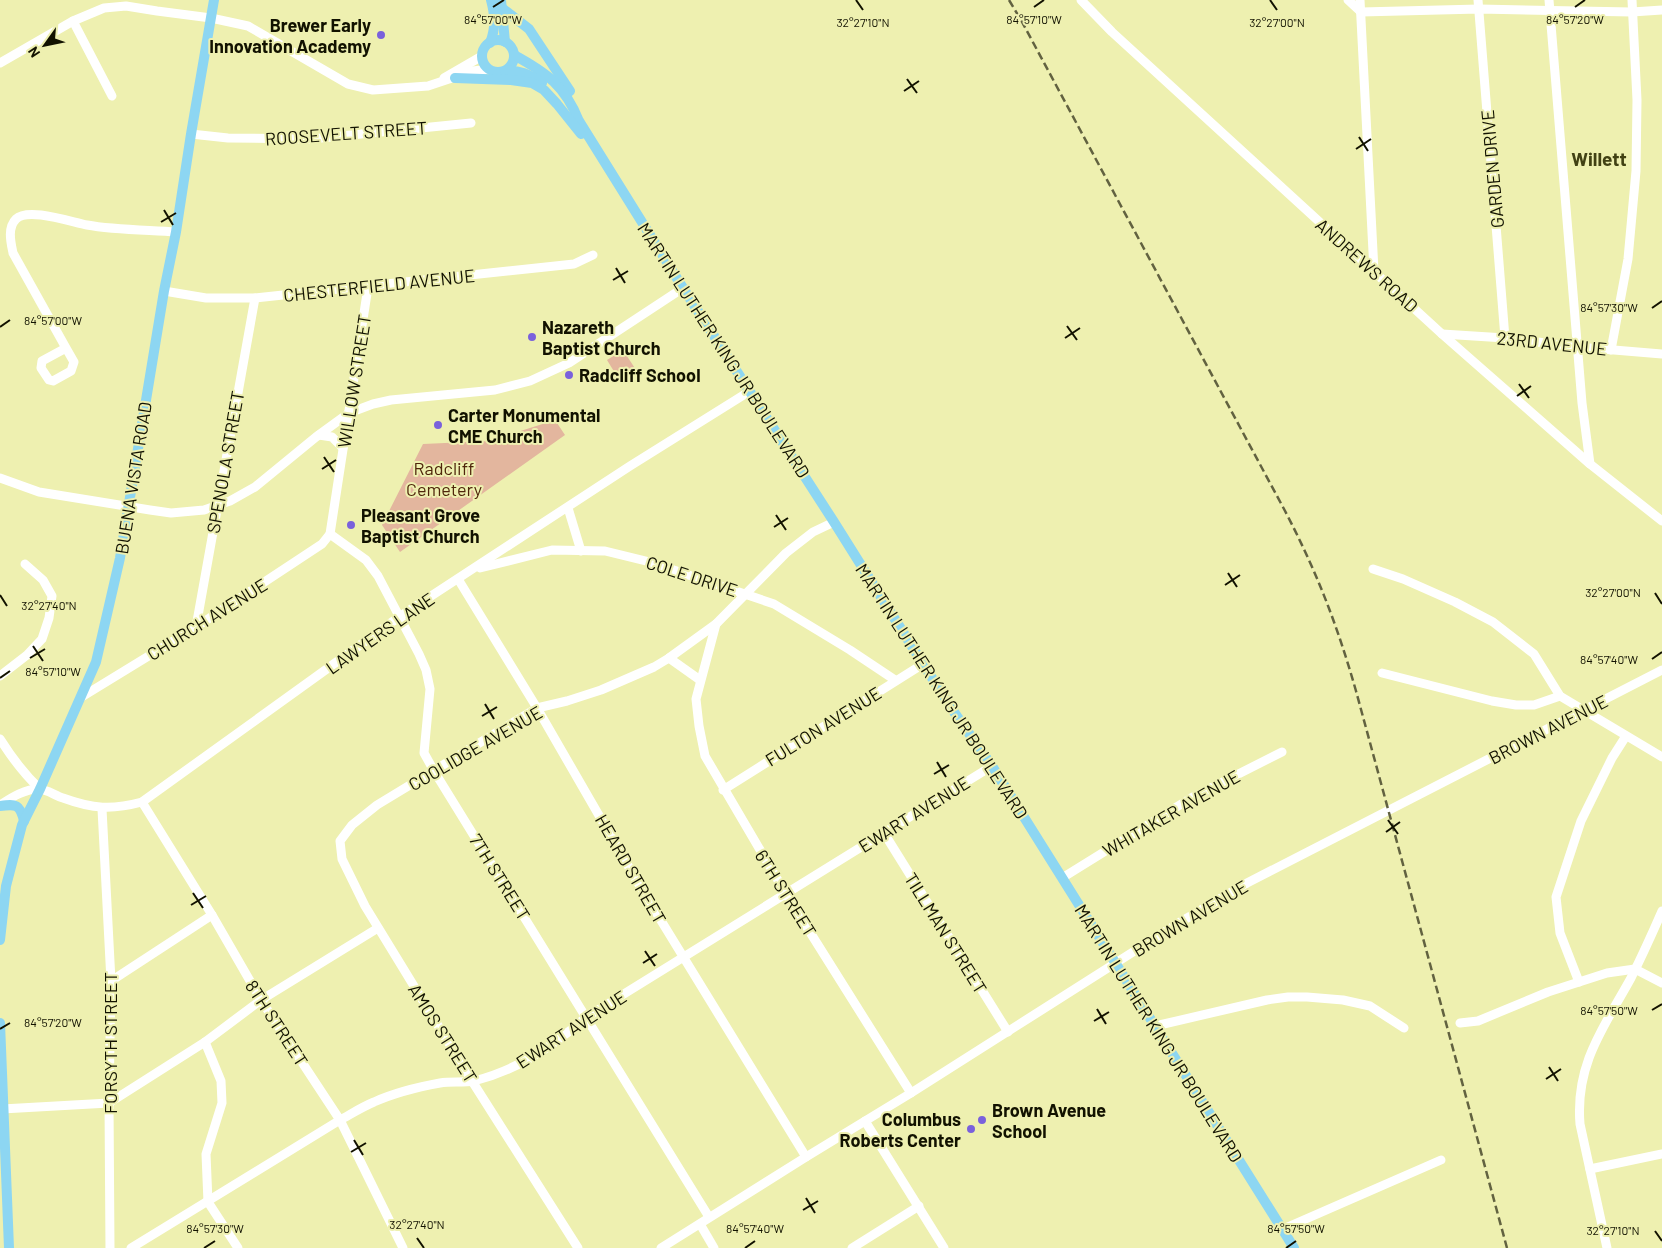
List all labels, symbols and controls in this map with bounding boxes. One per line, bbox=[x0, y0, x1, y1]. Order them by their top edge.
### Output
text: 84°57'00"W bbox=[464, 12, 523, 26]
text: 84°57'10"W bbox=[1006, 12, 1062, 26]
text: 84°57'20"W bbox=[1546, 12, 1604, 26]
place label: Brewer Early Innovation Academy bbox=[209, 14, 371, 57]
text: 32°27'10"N bbox=[836, 15, 890, 29]
text: 32°27'00"N bbox=[1249, 15, 1305, 29]
north arrow bbox=[20, 20, 70, 70]
marker: Brewer Early Innovation Academy bbox=[375, 29, 387, 41]
text: N bbox=[24, 44, 43, 61]
street label: GARDEN DRIVE bbox=[1476, 109, 1508, 229]
street label: ROOSEVELT STREET bbox=[264, 116, 428, 150]
district label: Willett bbox=[1571, 147, 1627, 170]
street label: ANDREWS ROAD bbox=[1311, 213, 1423, 317]
street label: MARTIN LUTHER KING JR BOULEVARD bbox=[633, 218, 815, 482]
street label: CHESTERFIELD AVENUE bbox=[282, 264, 476, 306]
text: 84°57'30"W bbox=[1580, 300, 1638, 314]
text: 84°57'00"W bbox=[24, 313, 83, 327]
street label: WILLOW STREET bbox=[333, 313, 375, 449]
place label: Nazareth Baptist Church bbox=[542, 316, 661, 359]
street label: 23RD AVENUE bbox=[1496, 326, 1608, 360]
marker: Nazareth Baptist Church bbox=[526, 331, 538, 343]
place label: Radcliff School bbox=[579, 364, 701, 386]
marker: Radcliff School bbox=[563, 369, 575, 381]
street label: SPENOLA STREET bbox=[202, 389, 248, 535]
street label: BUENA VISTA ROAD bbox=[110, 400, 156, 556]
place label: Carter Monumental CME Church bbox=[448, 404, 600, 447]
marker: Carter Monumental CME Church bbox=[432, 419, 444, 431]
park label: Radcliff Cemetery bbox=[406, 457, 482, 500]
place label: Pleasant Grove Baptist Church bbox=[361, 504, 480, 547]
marker: Pleasant Grove Baptist Church bbox=[345, 519, 357, 531]
street label: COLE DRIVE bbox=[643, 551, 741, 601]
street label: MARTIN LUTHER KING JR BOULEVARD bbox=[851, 559, 1033, 823]
street label: CHURCH AVENUE bbox=[143, 573, 271, 665]
text: 32°27'00"N bbox=[1585, 585, 1641, 599]
street label: LAWYERS LANE bbox=[321, 587, 439, 679]
text: 32°27'40"N bbox=[21, 598, 77, 612]
text: 84°57'40"W bbox=[1580, 652, 1638, 666]
text: 84°57'10"W bbox=[25, 664, 81, 678]
street label: FULTON AVENUE bbox=[761, 681, 885, 771]
street label: BROWN AVENUE bbox=[1485, 690, 1611, 768]
street label: COOLIDGE AVENUE bbox=[404, 701, 546, 795]
street label: WHITAKER AVENUE bbox=[1098, 765, 1244, 861]
street label: EWART AVENUE bbox=[854, 771, 974, 857]
street label: HEARD STREET bbox=[591, 810, 671, 928]
street label: 7TH STREET bbox=[465, 830, 535, 924]
street label: 6TH STREET bbox=[751, 845, 821, 941]
street label: TILLMAN STREET bbox=[900, 869, 992, 997]
street label: BROWN AVENUE bbox=[1128, 875, 1252, 961]
street label: MARTIN LUTHER KING JR BOULEVARD bbox=[1070, 900, 1248, 1166]
street label: FORSYTH STREET bbox=[99, 972, 121, 1114]
street label: 8TH STREET bbox=[241, 976, 313, 1070]
street label: AMOS STREET bbox=[404, 979, 482, 1087]
street label: EWART AVENUE bbox=[512, 985, 630, 1073]
text: 84°57'50"W bbox=[1580, 1003, 1638, 1017]
text: 84°57'20"W bbox=[24, 1015, 82, 1029]
place label: Brown Avenue School bbox=[992, 1099, 1106, 1142]
place label: Columbus Roberts Center bbox=[840, 1108, 961, 1151]
marker: Brown Avenue School bbox=[976, 1114, 988, 1126]
marker: Columbus Roberts Center bbox=[965, 1123, 977, 1135]
text: 32°27'40"N bbox=[389, 1217, 445, 1231]
text: 84°57'30"W bbox=[186, 1221, 244, 1235]
text: 84°57'40"W bbox=[726, 1221, 784, 1235]
text: 84°57'50"W bbox=[1267, 1221, 1325, 1235]
text: 32°27'10"N bbox=[1586, 1223, 1640, 1237]

